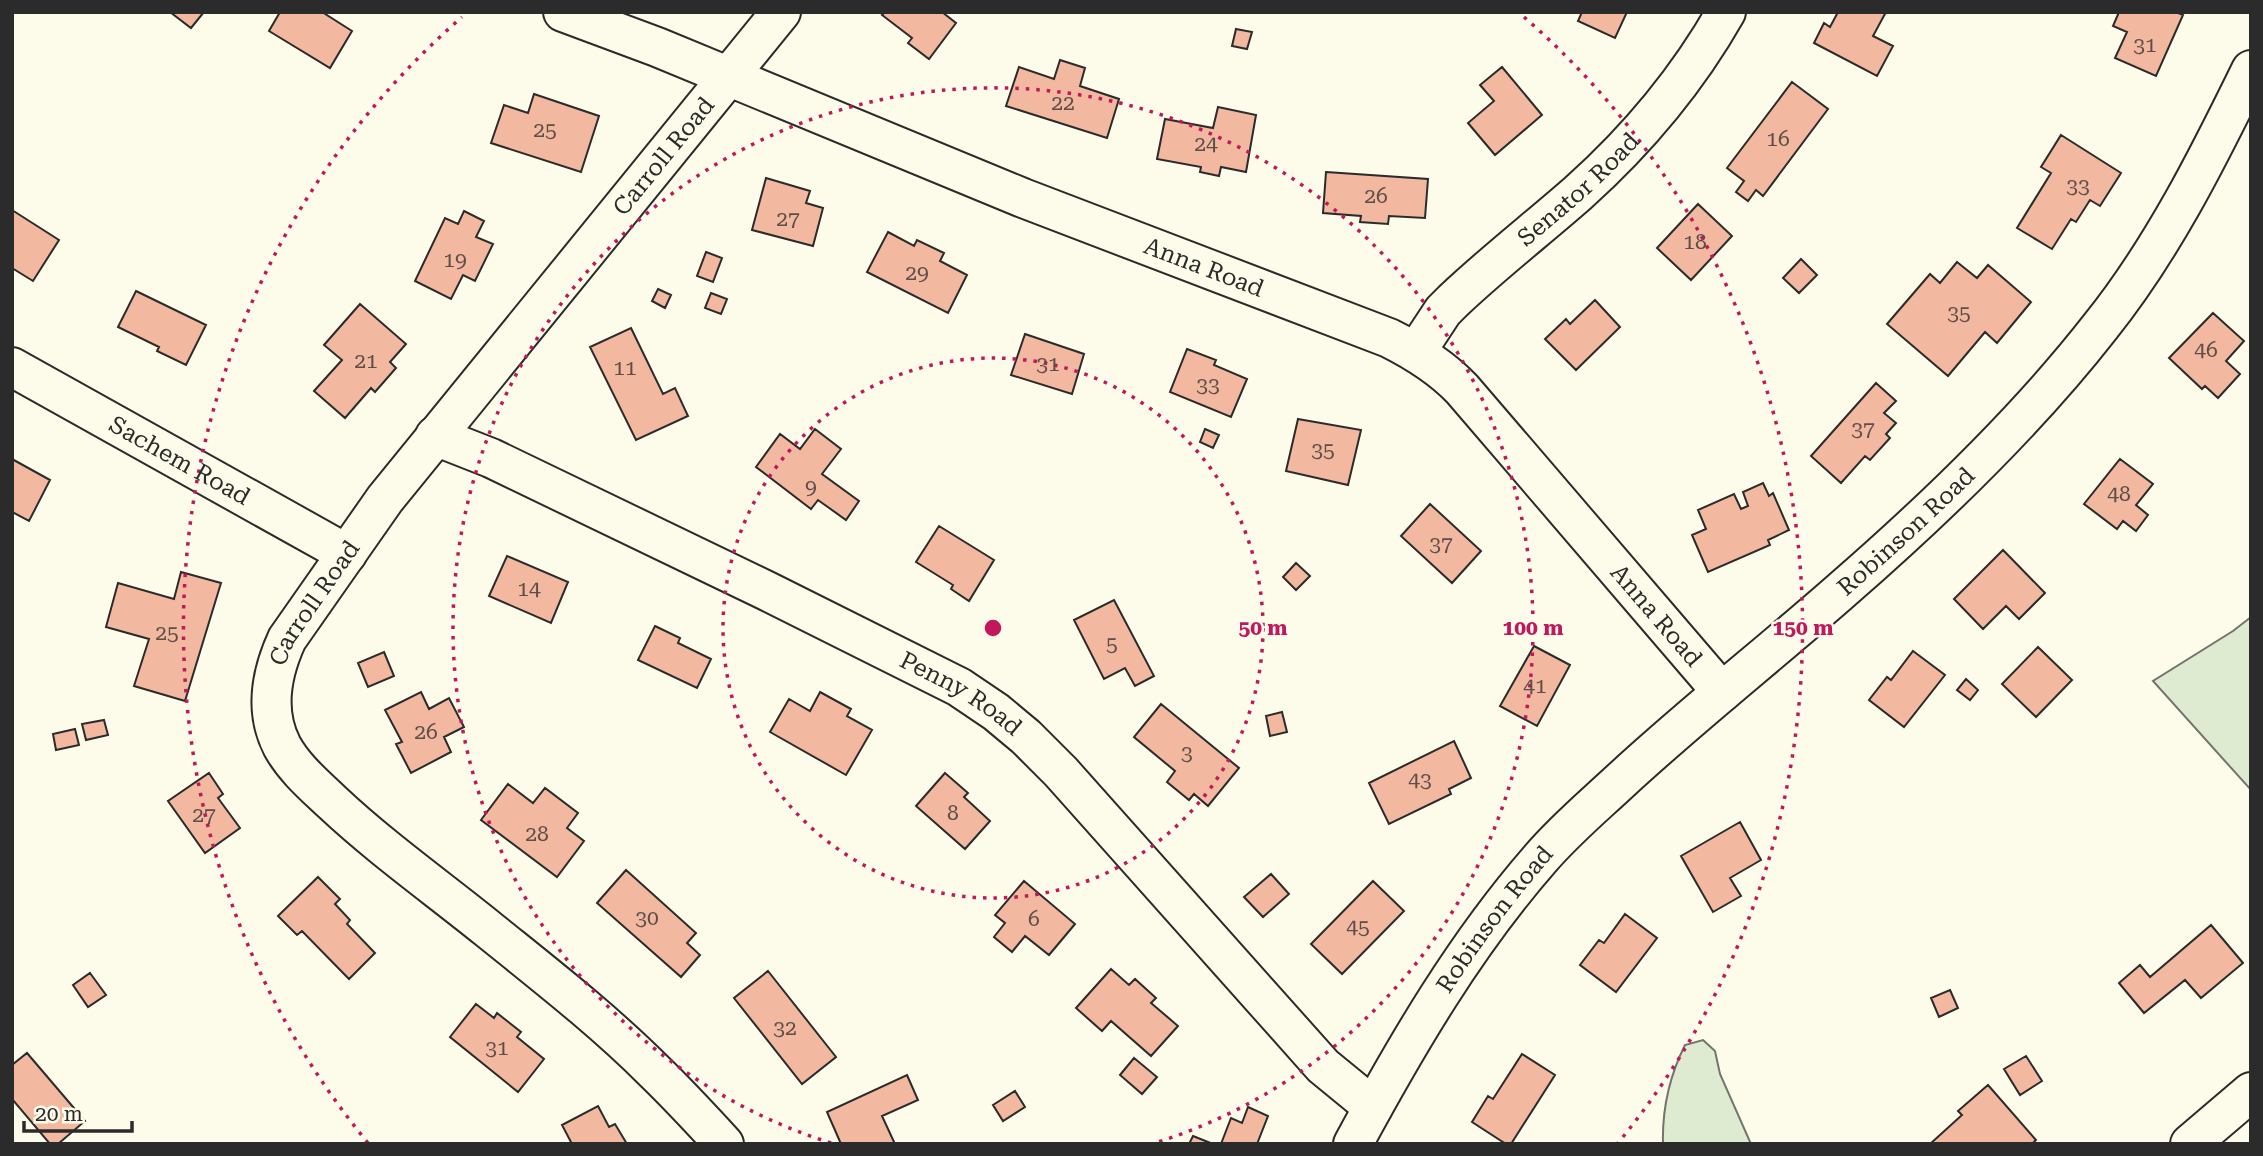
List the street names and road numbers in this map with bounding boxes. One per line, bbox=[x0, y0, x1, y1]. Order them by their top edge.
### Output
street label: Carroll Road bbox=[607, 91, 720, 221]
street label: Senator Road bbox=[1512, 127, 1645, 252]
street label: Anna Road bbox=[1140, 232, 1268, 303]
street label: Sachem Road bbox=[104, 410, 255, 511]
street label: Robinson Road bbox=[1832, 461, 1980, 601]
street label: Carroll Road bbox=[264, 535, 365, 669]
street label: Anna Road bbox=[1605, 559, 1708, 672]
street label: Penny Road bbox=[895, 646, 1027, 741]
street label: Robinson Road bbox=[1431, 840, 1559, 998]

